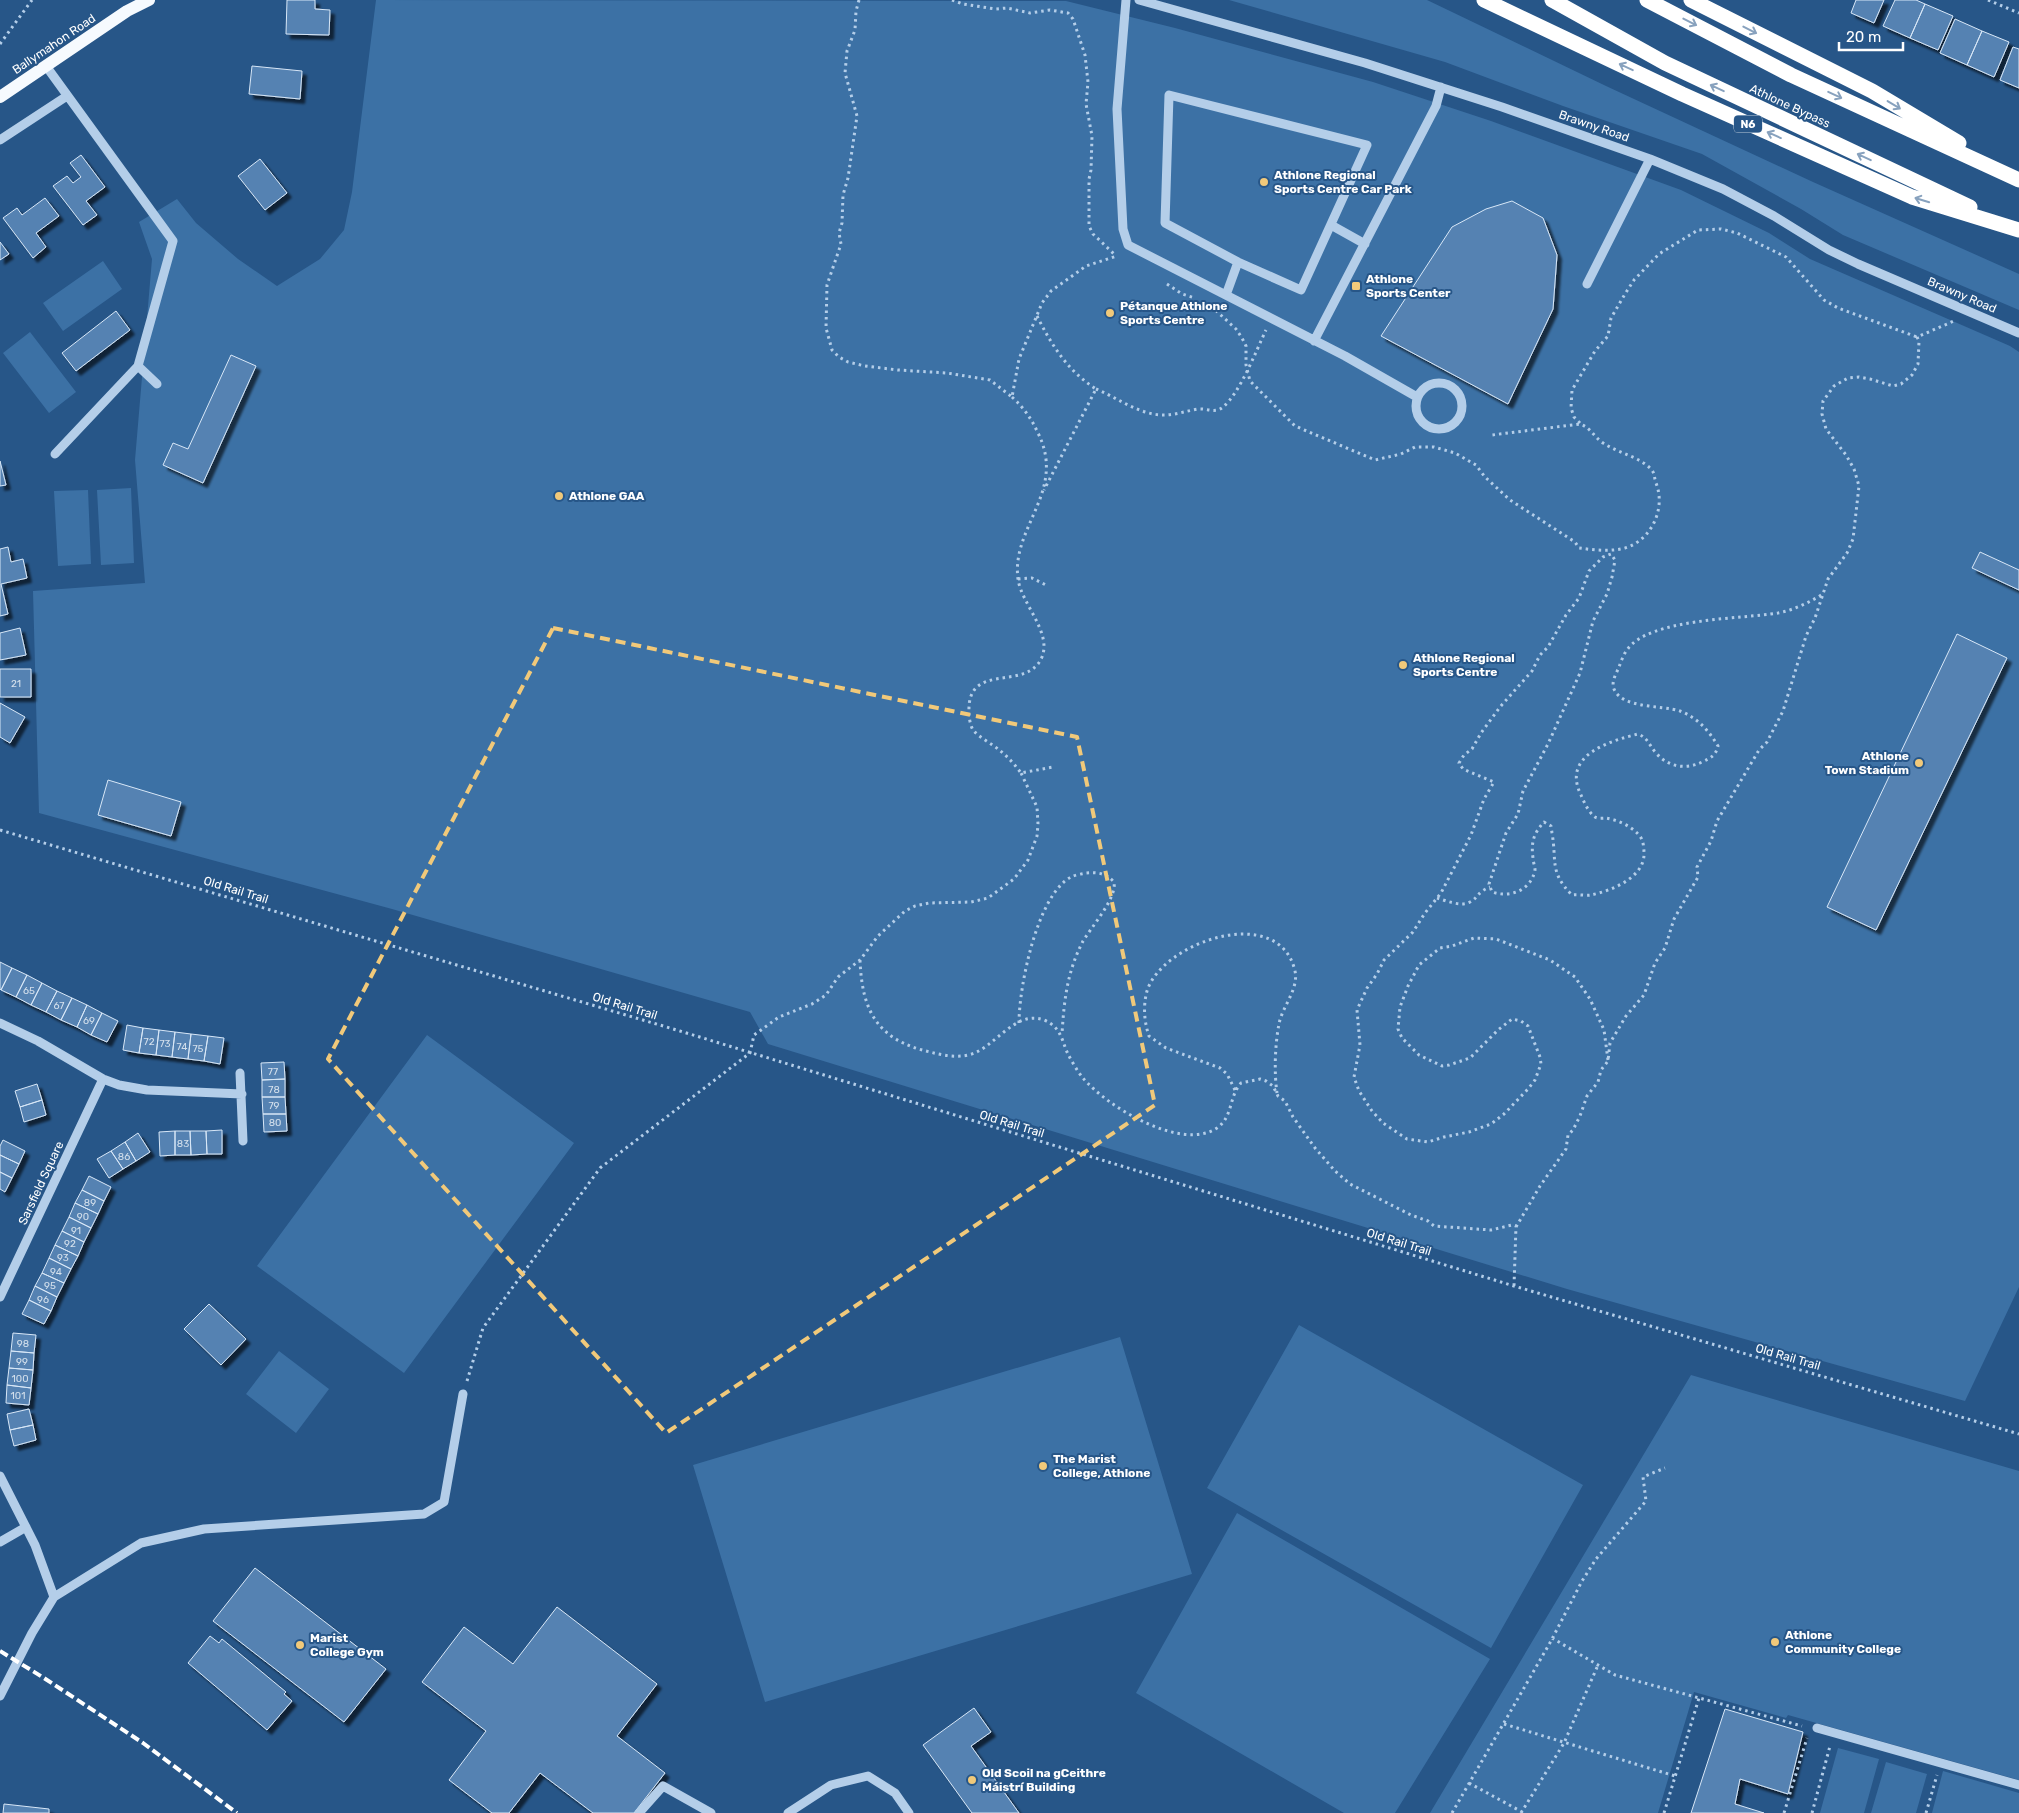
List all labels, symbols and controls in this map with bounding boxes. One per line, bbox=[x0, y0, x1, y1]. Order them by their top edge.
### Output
street label: Ballymahon Road bbox=[10, 11, 98, 77]
one-way arrow bbox=[1682, 18, 1697, 27]
scale bar bbox=[1839, 20, 1903, 52]
one-way arrow bbox=[1742, 26, 1757, 35]
text: 20 m bbox=[1846, 28, 1881, 46]
one-way arrow bbox=[1619, 62, 1634, 72]
street label: Athlone Bypass bbox=[1748, 81, 1832, 131]
one-way arrow bbox=[1710, 83, 1725, 92]
one-way arrow bbox=[1827, 91, 1842, 101]
one-way arrow bbox=[1887, 100, 1901, 110]
street label: Brawny Road bbox=[1557, 107, 1631, 145]
road number: N6 bbox=[1734, 116, 1762, 132]
one-way arrow bbox=[1766, 130, 1781, 140]
one-way arrow bbox=[1857, 152, 1872, 161]
place label: Athlone Regional Sports Centre Car Park bbox=[1274, 168, 1412, 196]
marker: Athlone Regional Sports Centre Car Park bbox=[1258, 176, 1270, 188]
one-way arrow bbox=[1915, 195, 1931, 205]
place label: Athlone Sports Center bbox=[1366, 272, 1451, 300]
street label: Brawny Road bbox=[1925, 274, 1999, 316]
marker: Athlone Sports Center bbox=[1350, 280, 1362, 292]
place label: Pétanque Athlone Sports Centre bbox=[1120, 299, 1227, 327]
marker: Pétanque Athlone Sports Centre bbox=[1104, 307, 1116, 319]
place label: Athlone GAA bbox=[569, 489, 645, 503]
marker: Athlone GAA bbox=[553, 490, 565, 502]
place label: Athlone Regional Sports Centre bbox=[1413, 651, 1515, 679]
marker: Athlone Regional Sports Centre bbox=[1397, 659, 1409, 671]
house number: 21 bbox=[11, 678, 21, 690]
place label: Athlone Town Stadium bbox=[1825, 749, 1909, 777]
marker: Athlone Town Stadium bbox=[1913, 757, 1925, 769]
street label: Old Rail Trail bbox=[202, 874, 270, 907]
house number: 65 bbox=[23, 985, 35, 997]
street label: Old Rail Trail bbox=[591, 990, 659, 1023]
house number: 67 bbox=[54, 1000, 64, 1012]
house number: 69 bbox=[83, 1015, 95, 1027]
house number: 72 bbox=[144, 1036, 155, 1048]
house number: 73 bbox=[159, 1038, 171, 1050]
house number: 74 bbox=[177, 1041, 188, 1053]
house number: 75 bbox=[192, 1043, 204, 1055]
house number: 77 bbox=[268, 1066, 278, 1078]
house number: 78 bbox=[268, 1084, 280, 1096]
house number: 79 bbox=[268, 1100, 280, 1112]
street label: Old Rail Trail bbox=[978, 1108, 1046, 1141]
house number: 80 bbox=[269, 1117, 281, 1129]
house number: 83 bbox=[177, 1138, 189, 1150]
street label: Sarsfield Square bbox=[15, 1139, 67, 1227]
house number: 86 bbox=[118, 1151, 130, 1163]
house number: 89 bbox=[84, 1197, 96, 1209]
house number: 90 bbox=[77, 1211, 89, 1223]
house number: 91 bbox=[71, 1225, 81, 1237]
street label: Old Rail Trail bbox=[1365, 1226, 1433, 1259]
house number: 92 bbox=[64, 1238, 76, 1250]
house number: 93 bbox=[57, 1252, 69, 1264]
house number: 94 bbox=[50, 1266, 62, 1278]
house number: 95 bbox=[44, 1280, 56, 1292]
house number: 96 bbox=[37, 1294, 49, 1306]
house number: 98 bbox=[17, 1338, 29, 1350]
street label: Old Rail Trail bbox=[1754, 1341, 1822, 1373]
house number: 99 bbox=[16, 1356, 28, 1368]
house number: 100 bbox=[12, 1373, 28, 1385]
house number: 101 bbox=[11, 1390, 25, 1402]
place label: The Marist College, Athlone bbox=[1053, 1452, 1150, 1480]
marker: The Marist College, Athlone bbox=[1037, 1460, 1049, 1472]
place label: Athlone Community College bbox=[1785, 1628, 1901, 1656]
place label: Marist College Gym bbox=[310, 1631, 384, 1659]
marker: Athlone Community College bbox=[1769, 1636, 1781, 1648]
marker: Marist College Gym bbox=[294, 1639, 306, 1651]
place label: Old Scoil na gCeithre Máistrí Building bbox=[982, 1766, 1106, 1794]
marker: Old Scoil na gCeithre Máistrí Building bbox=[966, 1774, 978, 1786]

